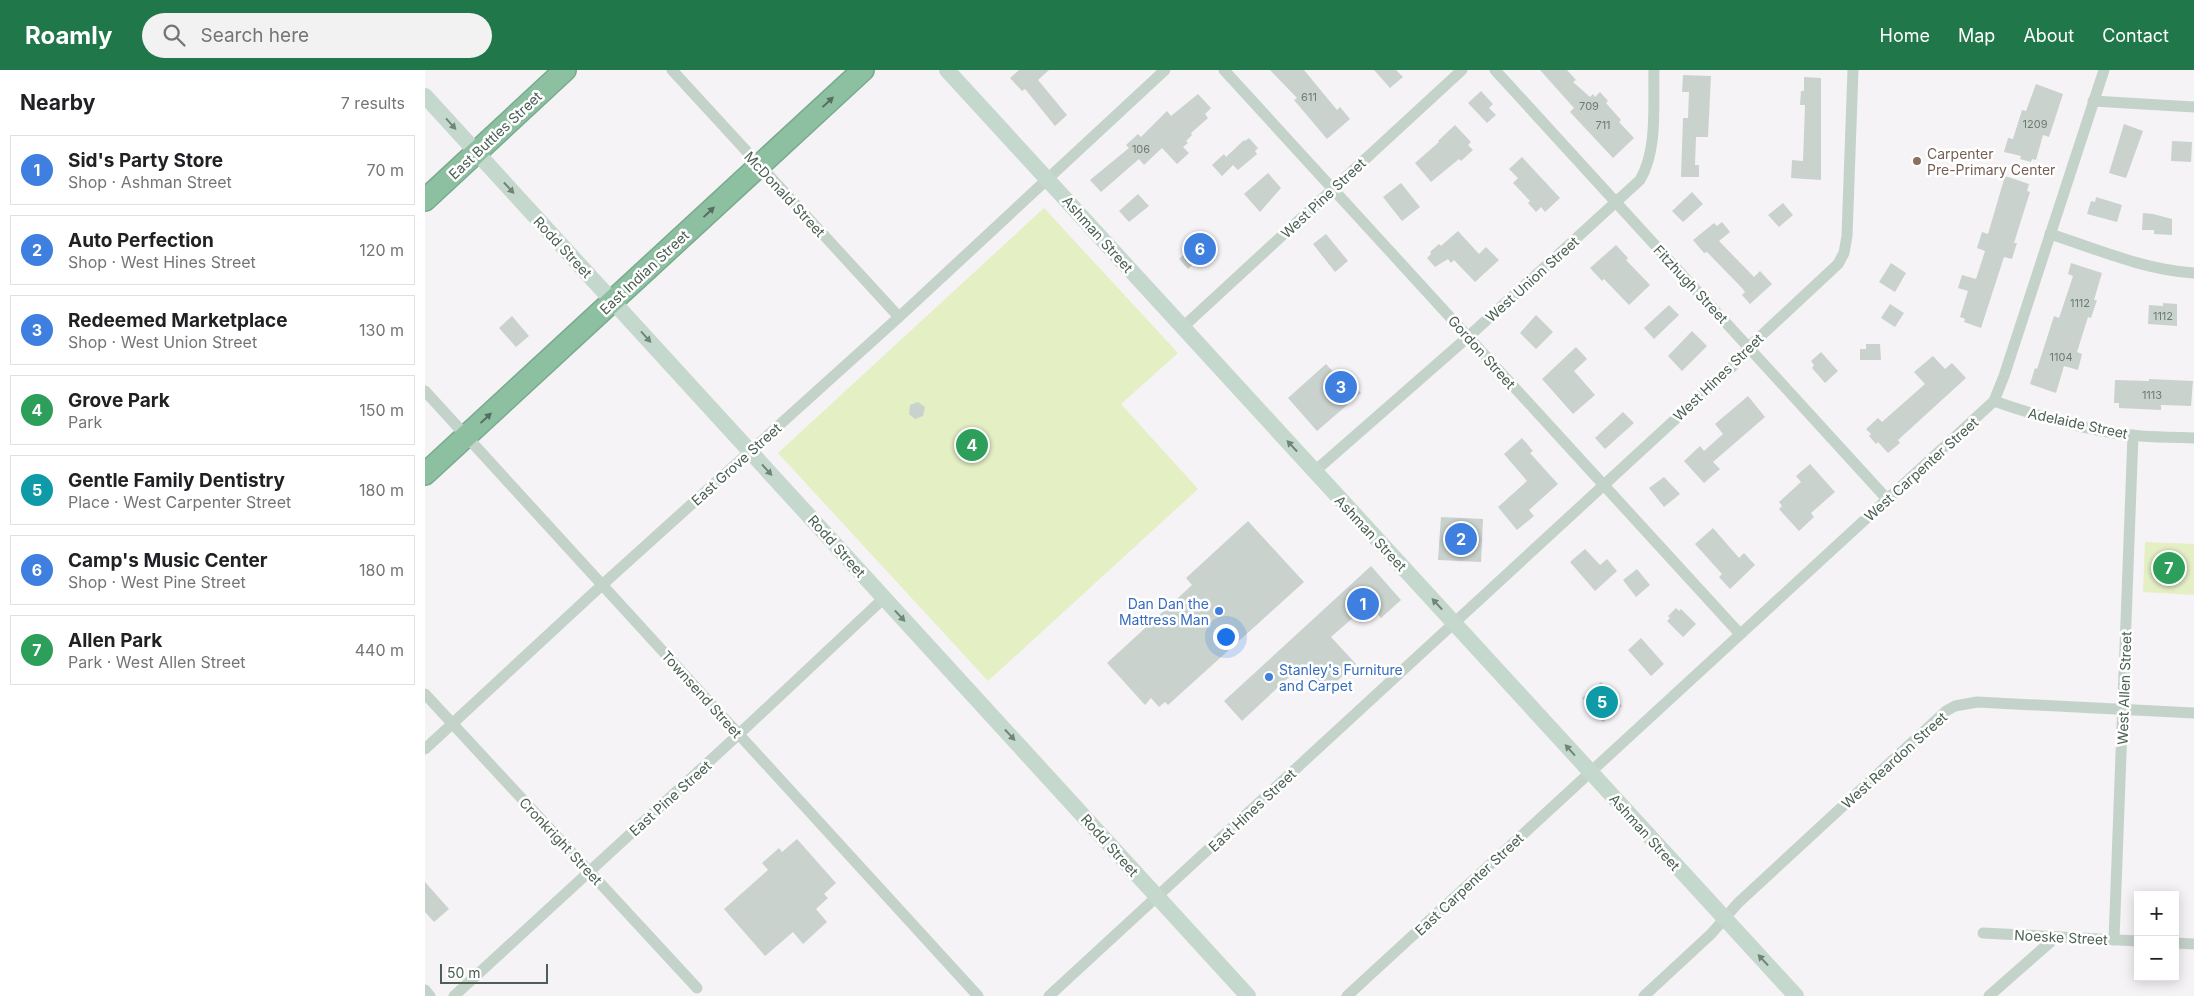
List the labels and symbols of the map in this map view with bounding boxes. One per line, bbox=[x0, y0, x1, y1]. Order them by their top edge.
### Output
street label: East Buttles Street bbox=[445, 87, 545, 182]
house number: 611 bbox=[1301, 90, 1317, 104]
one-way arrow bbox=[822, 96, 834, 108]
house number: 709 bbox=[1579, 99, 1599, 113]
house number: 1209 bbox=[2023, 117, 2048, 131]
one-way arrow bbox=[445, 118, 456, 131]
house number: 711 bbox=[1595, 118, 1611, 132]
house number: 106 bbox=[1132, 142, 1150, 156]
place label: Carpenter Pre-Primary Center bbox=[1927, 145, 2055, 178]
street label: McDonald Street bbox=[741, 148, 829, 241]
street label: West Pine Street bbox=[1277, 154, 1369, 242]
marker: Carpenter Pre-Primary Center bbox=[1911, 155, 1923, 167]
one-way arrow bbox=[503, 182, 515, 194]
street label: Ashman Street bbox=[1059, 192, 1137, 276]
one-way arrow bbox=[702, 206, 714, 218]
street label: Rodd Street bbox=[530, 213, 596, 282]
street label: East Indian Street bbox=[596, 226, 692, 318]
pin: 6 bbox=[1184, 230, 1216, 268]
street label: West Union Street bbox=[1482, 232, 1582, 325]
street label: Fitzhugh Street bbox=[1650, 241, 1732, 327]
house number: 1112 bbox=[2070, 296, 2090, 310]
house number: 1112 bbox=[2153, 309, 2173, 323]
street label: Gordon Street bbox=[1445, 312, 1520, 392]
one-way arrow bbox=[640, 330, 651, 343]
street label: West Hines Street bbox=[1670, 330, 1767, 424]
house number: 1104 bbox=[2050, 350, 2073, 364]
pin: 3 bbox=[1325, 368, 1357, 406]
house number: 1113 bbox=[2142, 388, 2162, 402]
street label: Adelaide Street bbox=[2027, 404, 2130, 442]
one-way arrow bbox=[480, 412, 492, 424]
street label: West Carpenter Street bbox=[1861, 413, 1982, 525]
street label: East Grove Street bbox=[688, 419, 785, 509]
pin: 4 bbox=[956, 426, 988, 464]
one-way arrow bbox=[1286, 439, 1297, 452]
one-way arrow bbox=[761, 463, 773, 475]
street label: Ashman Street bbox=[1332, 492, 1411, 575]
street label: Rodd Street bbox=[805, 511, 870, 581]
pin: 2 bbox=[1445, 520, 1477, 558]
pin: 7 bbox=[2153, 549, 2185, 587]
pin: 1 bbox=[1347, 585, 1379, 623]
place label: Dan Dan the Mattress Man bbox=[1119, 595, 1209, 628]
one-way arrow bbox=[1431, 599, 1443, 611]
marker: Dan Dan the Mattress Man bbox=[1213, 605, 1225, 617]
one-way arrow bbox=[894, 609, 906, 621]
your location bbox=[1213, 624, 1239, 650]
street label: West Allen Street bbox=[2114, 631, 2134, 745]
street label: Townsend Street bbox=[658, 647, 746, 741]
place label: Stanley's Furniture and Carpet bbox=[1279, 661, 1403, 694]
marker: Stanley's Furniture and Carpet bbox=[1263, 671, 1275, 683]
pin: 5 bbox=[1586, 683, 1618, 721]
street label: West Reardon Street bbox=[1838, 708, 1950, 812]
one-way arrow bbox=[1004, 729, 1016, 741]
one-way arrow bbox=[1564, 744, 1576, 756]
street label: East Pine Street bbox=[626, 756, 715, 839]
street label: East Hines Street bbox=[1205, 765, 1300, 855]
street label: Ashman Street bbox=[1606, 790, 1684, 874]
street label: Cronkright Street bbox=[516, 794, 606, 889]
street label: Rodd Street bbox=[1078, 810, 1143, 880]
street label: East Carpenter Street bbox=[1411, 829, 1527, 939]
street label: Noeske Street bbox=[2014, 926, 2109, 948]
one-way arrow bbox=[1757, 955, 1769, 967]
scale bar bbox=[440, 961, 547, 984]

